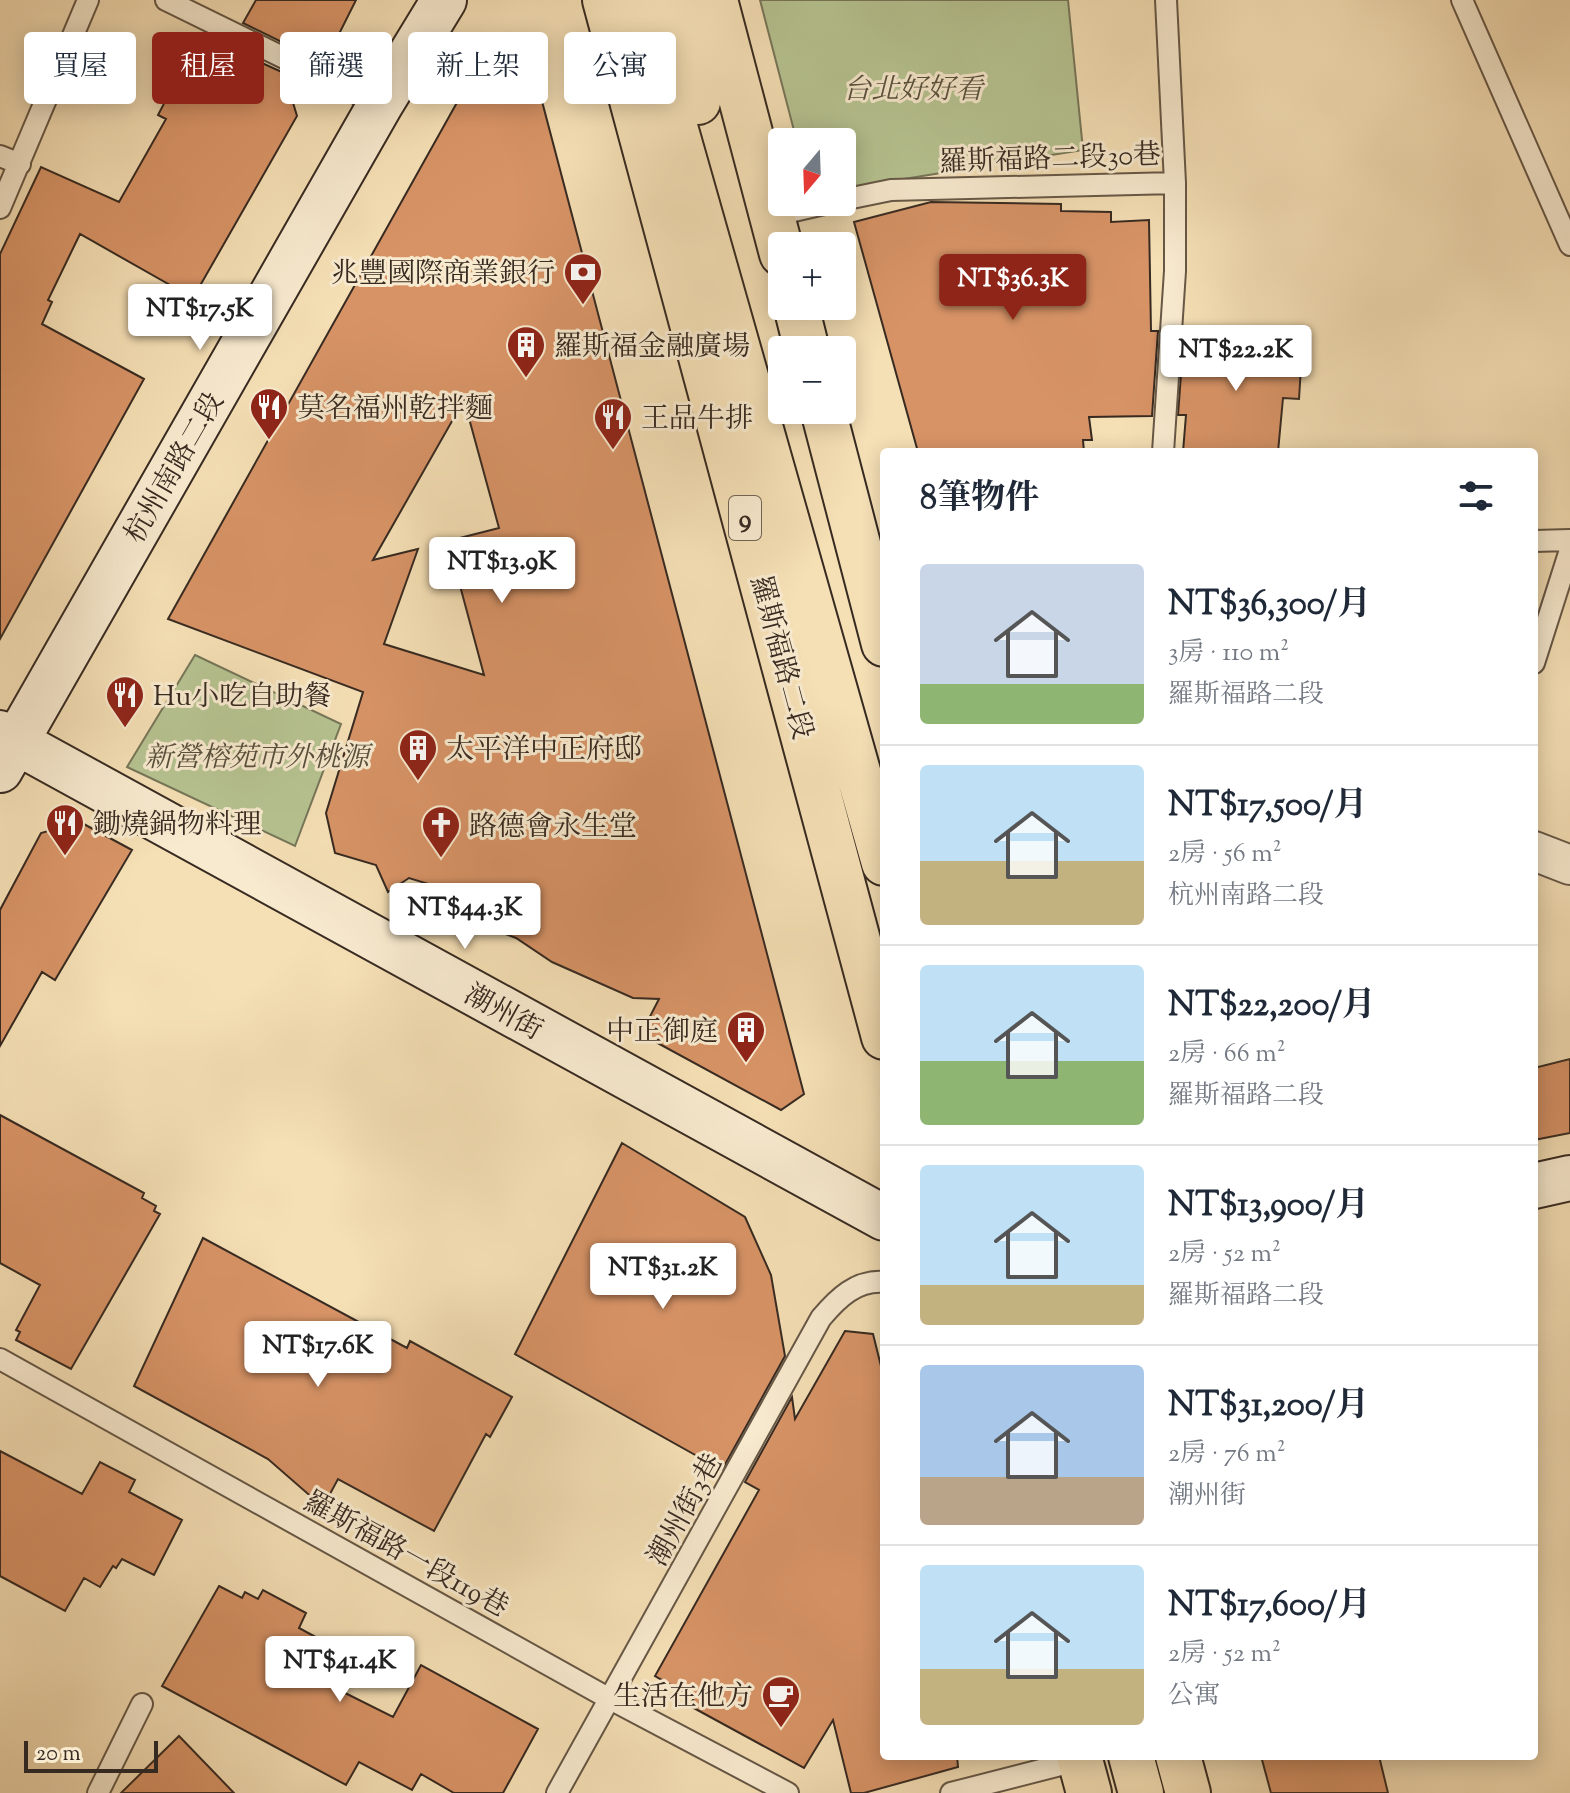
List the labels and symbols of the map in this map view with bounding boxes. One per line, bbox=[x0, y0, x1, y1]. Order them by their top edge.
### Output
park label: 台北好好看 bbox=[843, 71, 986, 111]
north arrow bbox=[768, 128, 856, 216]
street label: 羅斯福路二段30巷 bbox=[939, 136, 1162, 184]
bank icon: 兆豐國際商業銀行 bbox=[562, 251, 604, 306]
pin: NT$36.3K bbox=[930, 254, 1096, 322]
place label: 兆豐國際商業銀行 bbox=[331, 255, 555, 295]
pin: NT$17.5K bbox=[117, 284, 283, 352]
building icon: 羅斯福金融廣場 bbox=[505, 324, 547, 379]
pin: NT$22.2K bbox=[1153, 325, 1319, 393]
place label: 羅斯福金融廣場 bbox=[554, 328, 750, 368]
street label: 杭州南路二段 bbox=[116, 386, 235, 551]
restaurant icon: 莫名福州乾拌麵 bbox=[248, 386, 290, 441]
place label: 莫名福州乾拌麵 bbox=[297, 390, 493, 430]
restaurant icon: 王品牛排 bbox=[592, 396, 634, 451]
place label: 王品牛排 bbox=[641, 400, 753, 440]
road number: 9 bbox=[729, 496, 761, 540]
pin: NT$13.9K bbox=[419, 537, 585, 605]
street label: 羅斯福路二段 bbox=[739, 571, 821, 744]
restaurant icon: Hu小吃自助餐 bbox=[104, 674, 146, 729]
place label: Hu小吃自助餐 bbox=[153, 678, 331, 718]
building icon: 太平洋中正府邸 bbox=[397, 727, 439, 782]
place label: 太平洋中正府邸 bbox=[446, 731, 642, 771]
park label: 新營榕苑市外桃源 bbox=[145, 739, 374, 779]
restaurant icon: 鋤燒鍋物料理 bbox=[44, 802, 86, 857]
church icon: 路德會永生堂 bbox=[420, 804, 462, 859]
place label: 鋤燒鍋物料理 bbox=[93, 806, 261, 846]
place label: 路德會永生堂 bbox=[469, 808, 637, 848]
pin: NT$44.3K bbox=[382, 883, 548, 951]
street label: 潮州街 bbox=[456, 976, 549, 1051]
building icon: 中正御庭 bbox=[725, 1009, 767, 1064]
place label: 中正御庭 bbox=[606, 1013, 718, 1053]
pin: NT$31.2K bbox=[580, 1243, 746, 1311]
pin: NT$17.6K bbox=[235, 1321, 401, 1389]
street label: 潮州街3巷 bbox=[639, 1447, 734, 1574]
street label: 羅斯福路一段119巷 bbox=[296, 1483, 515, 1628]
pin: NT$41.4K bbox=[257, 1636, 423, 1704]
cafe icon: 生活在他方 bbox=[760, 1674, 802, 1729]
place label: 生活在他方 bbox=[613, 1678, 753, 1718]
scale bar bbox=[24, 1737, 158, 1773]

